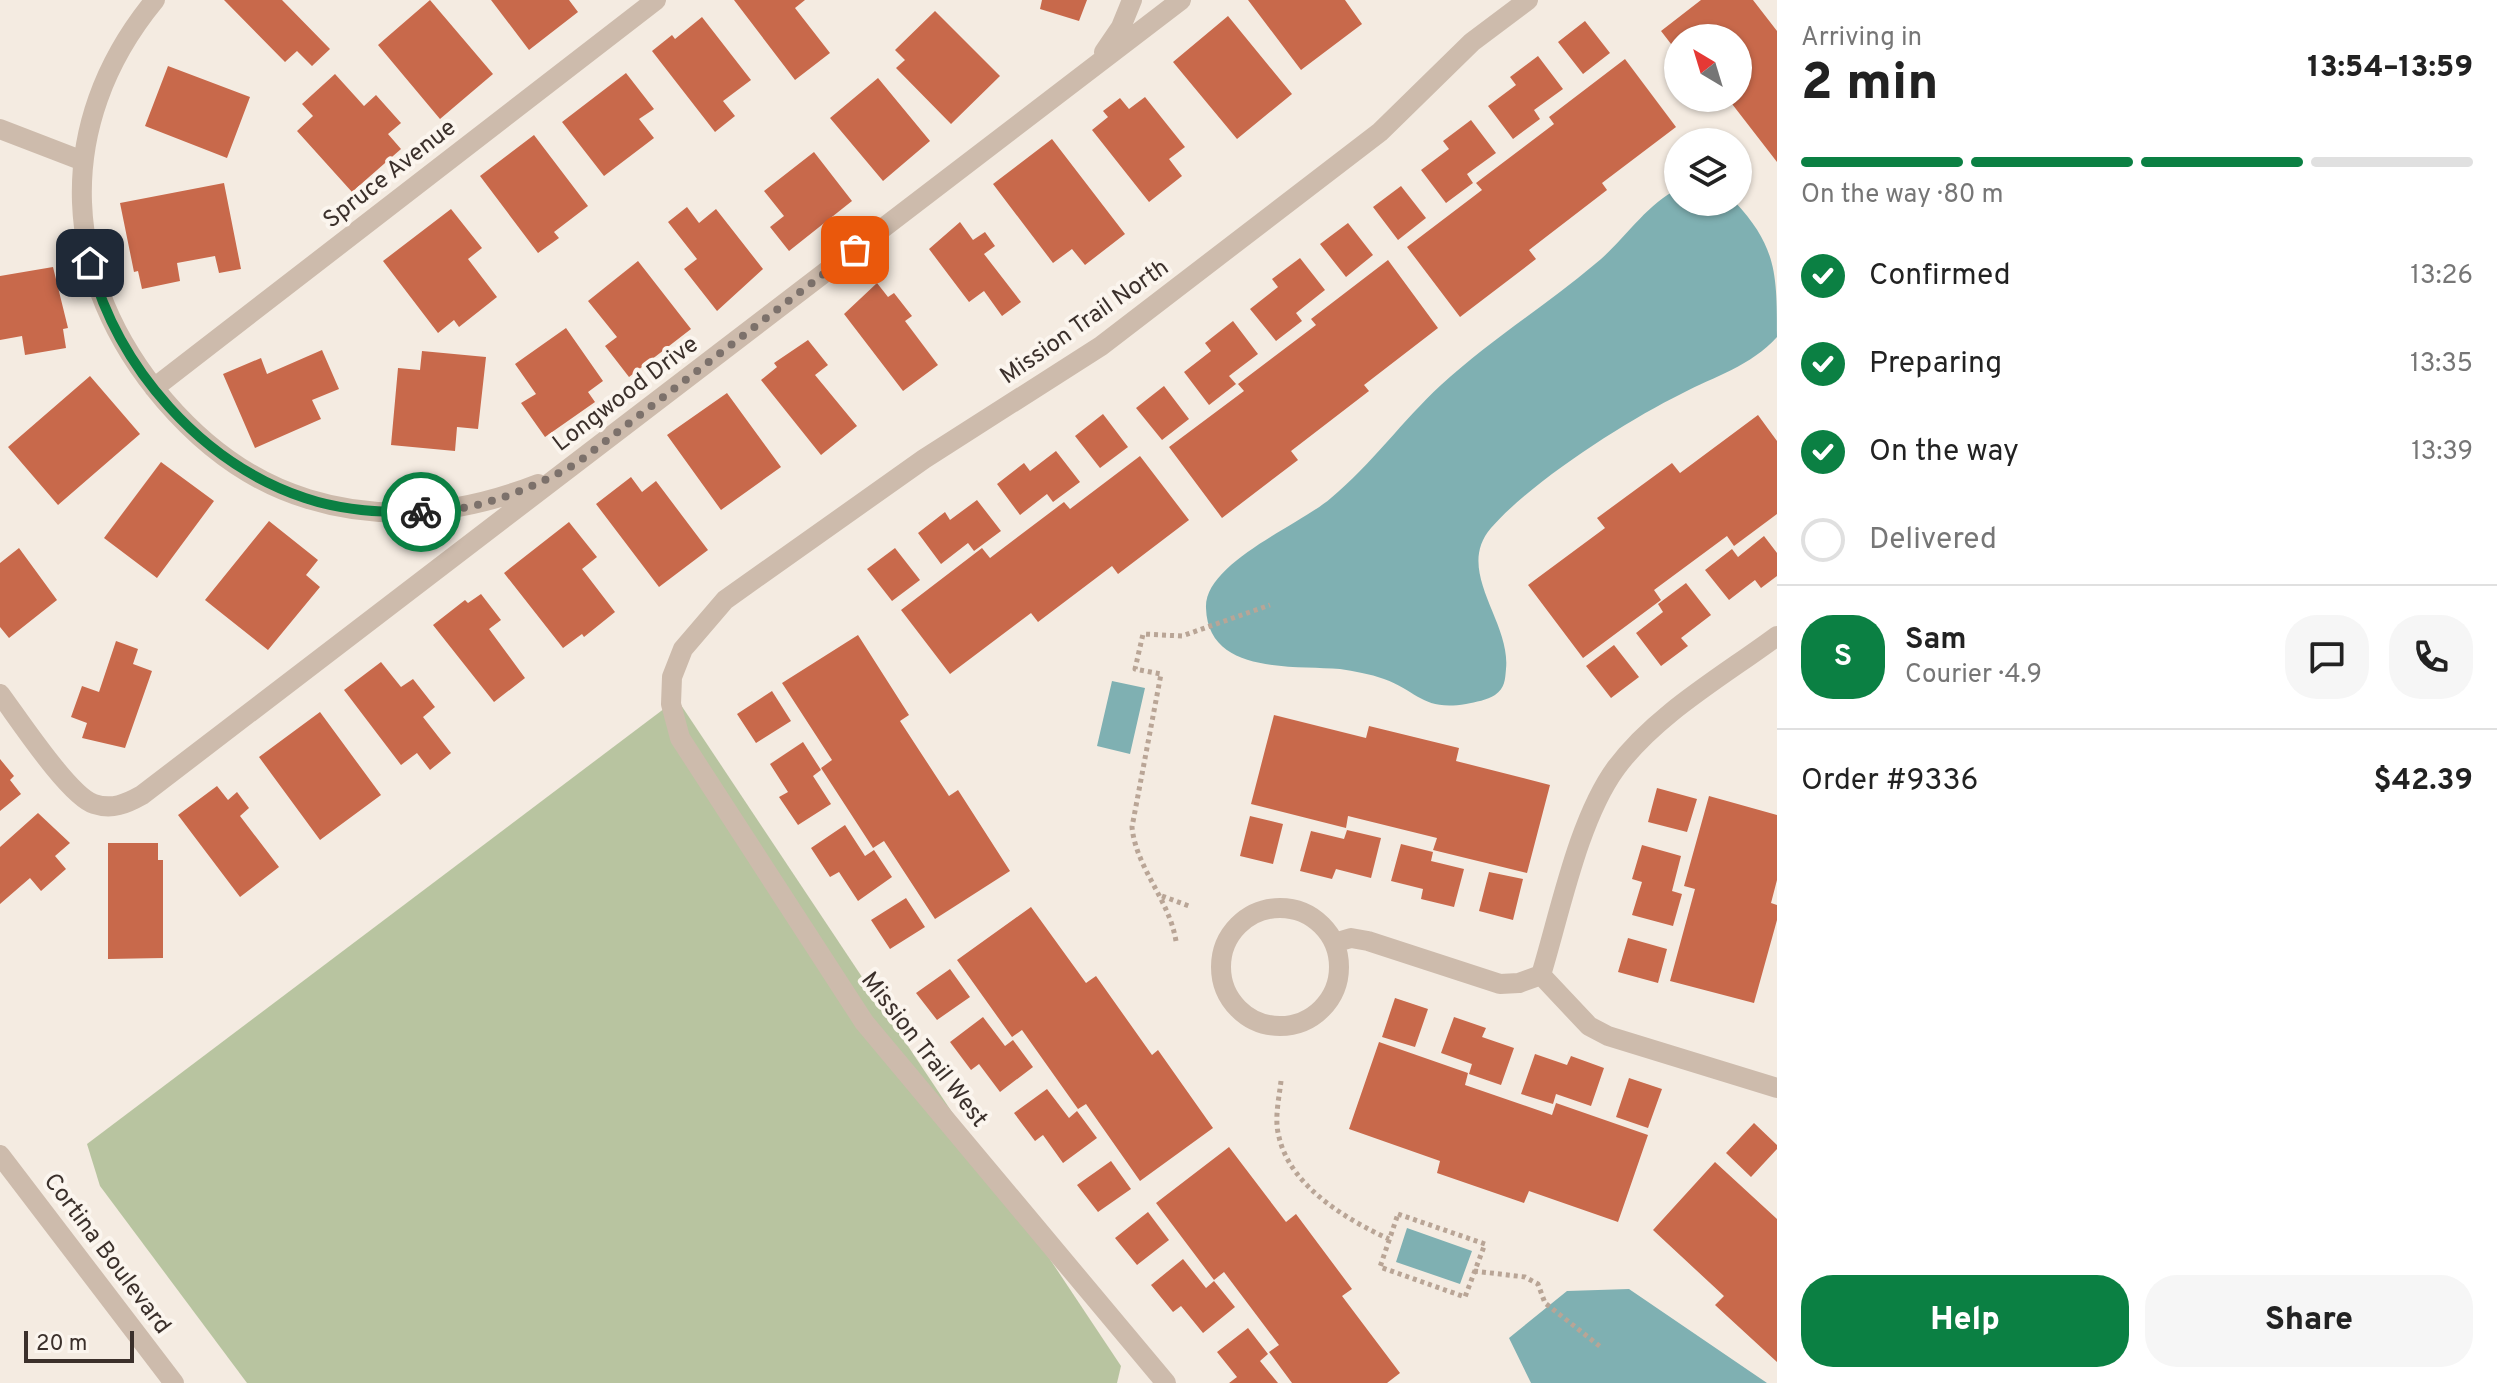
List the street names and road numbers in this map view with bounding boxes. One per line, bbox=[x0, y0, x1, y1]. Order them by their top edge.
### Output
street label: Spruce Avenue bbox=[318, 113, 463, 236]
street label: Mission Trail North bbox=[995, 253, 1175, 392]
street label: Longwood Drive bbox=[547, 330, 705, 459]
street label: Mission Trail West bbox=[853, 967, 993, 1134]
street label: Cortina Boulevard bbox=[36, 1168, 177, 1341]

